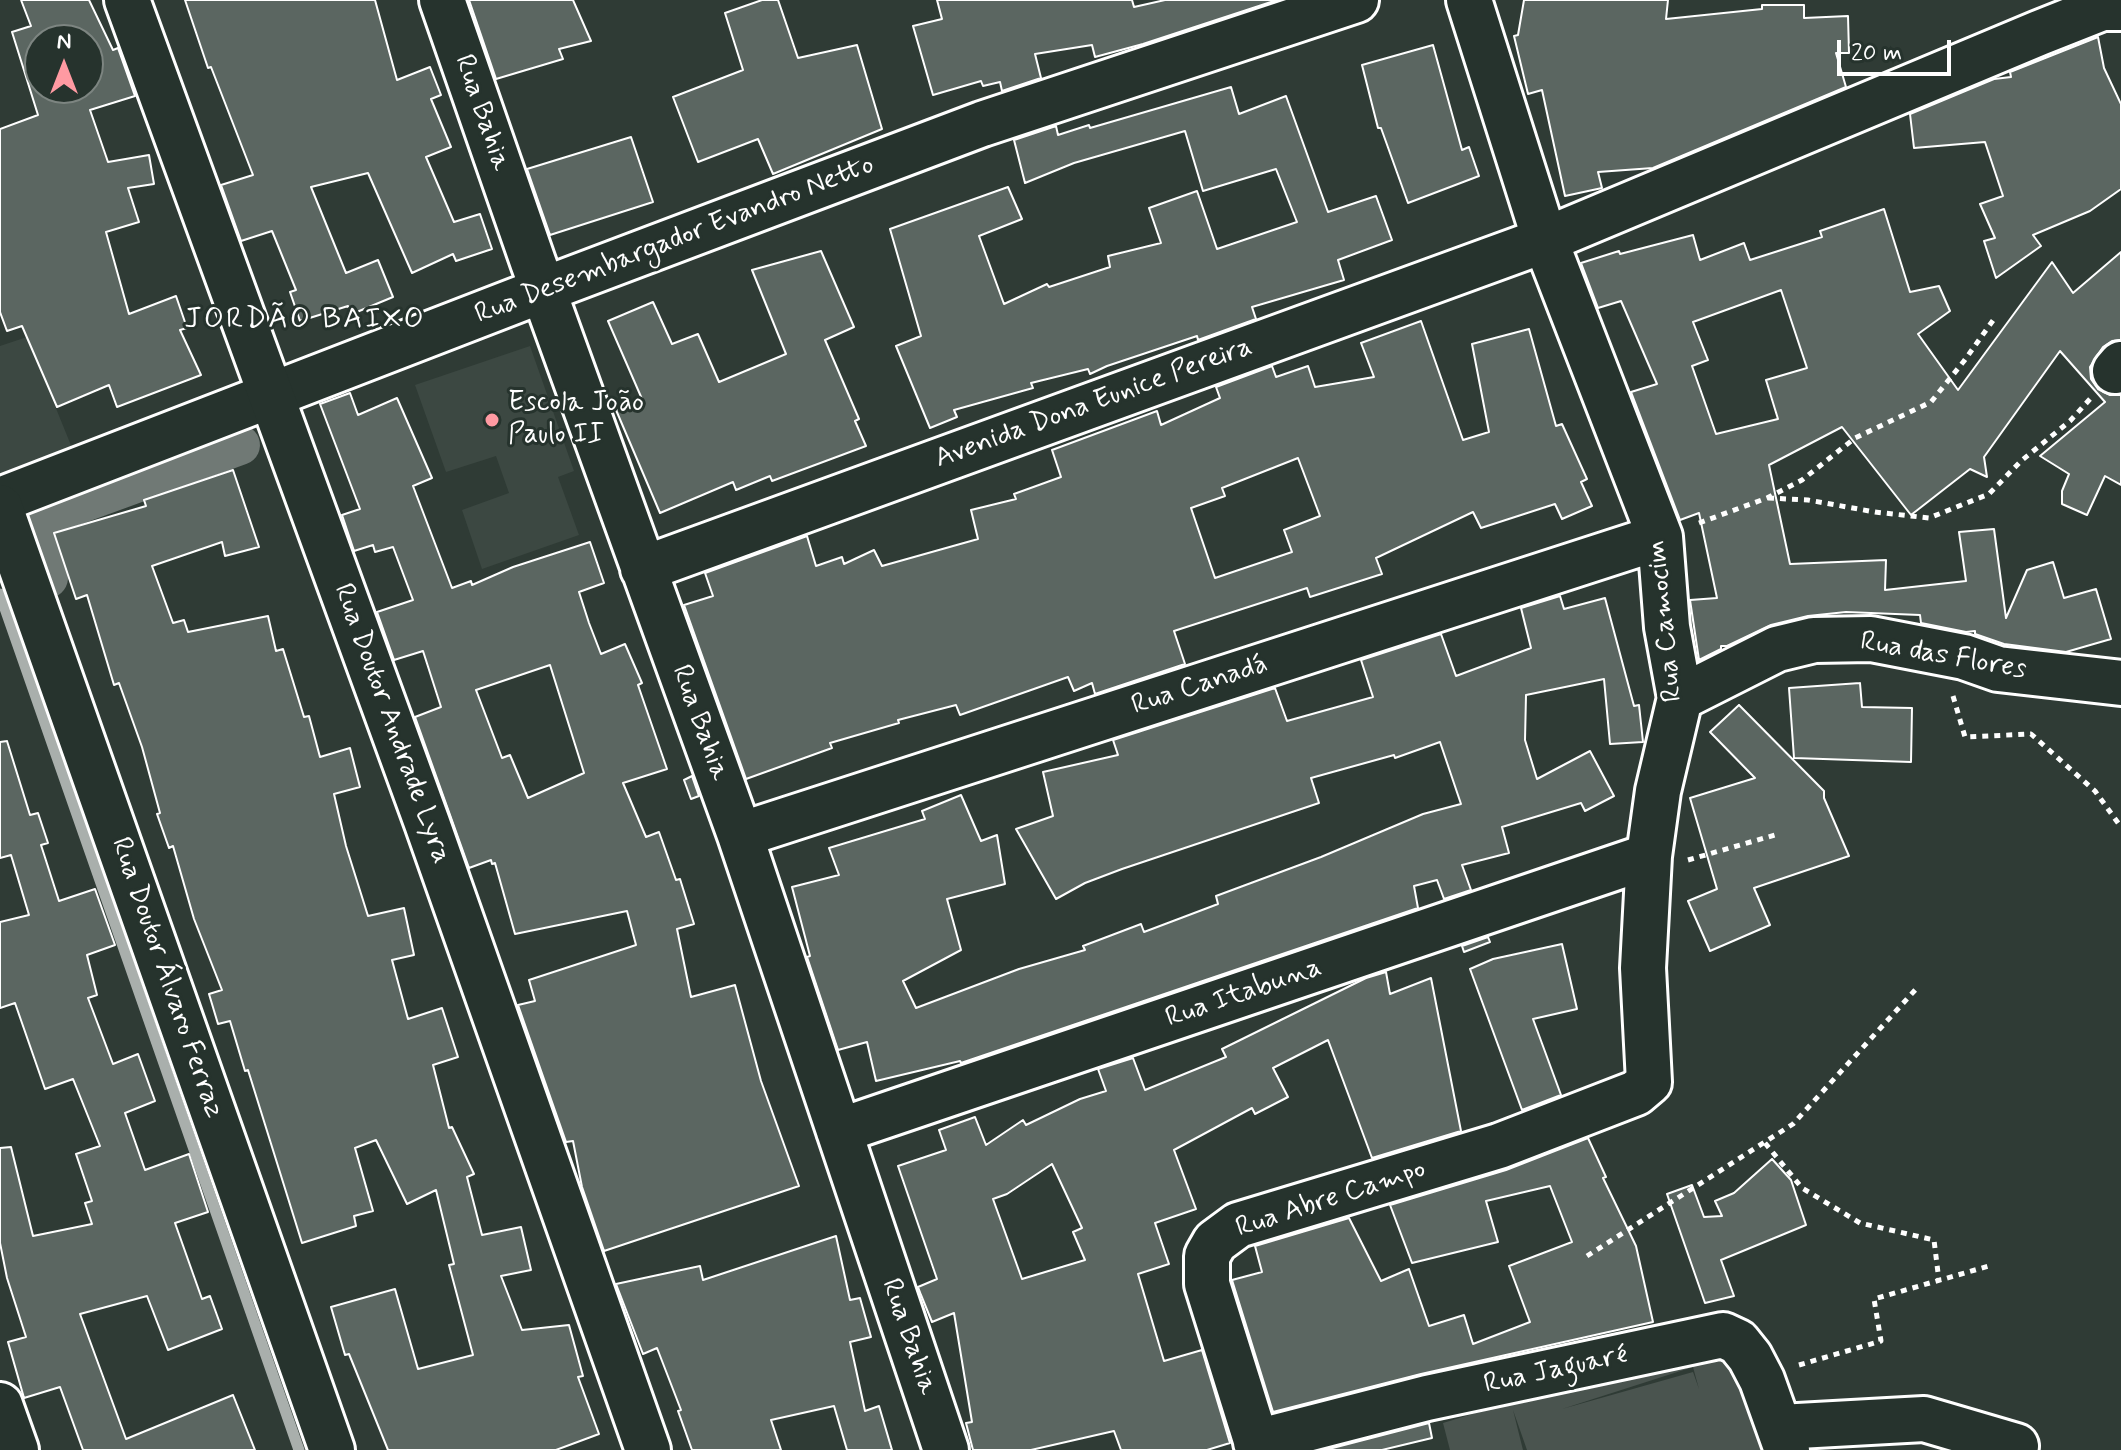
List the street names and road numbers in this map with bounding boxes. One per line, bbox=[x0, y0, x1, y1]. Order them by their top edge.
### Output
street label: Rua Bahia bbox=[446, 51, 516, 175]
street label: Rua Desembargador Evandro Netto bbox=[471, 149, 879, 333]
street label: Avenida Dona Eunice Pereira bbox=[931, 331, 1257, 477]
street label: Rua Camocim bbox=[1641, 539, 1691, 703]
street label: Rua Doutor Andrade Lyra bbox=[325, 579, 457, 869]
street label: Rua das Flores bbox=[1857, 626, 2029, 688]
street label: Rua Canadá bbox=[1128, 648, 1272, 724]
street label: Rua Bahia bbox=[663, 661, 735, 785]
street label: Rua Doutor Álvaro Ferraz bbox=[102, 833, 230, 1123]
street label: Rua Itabuna bbox=[1162, 952, 1326, 1036]
street label: Rua Abre Campo bbox=[1232, 1154, 1430, 1246]
street label: Rua Bahia bbox=[873, 1275, 943, 1399]
street label: Rua Jaguaré bbox=[1481, 1339, 1631, 1403]

